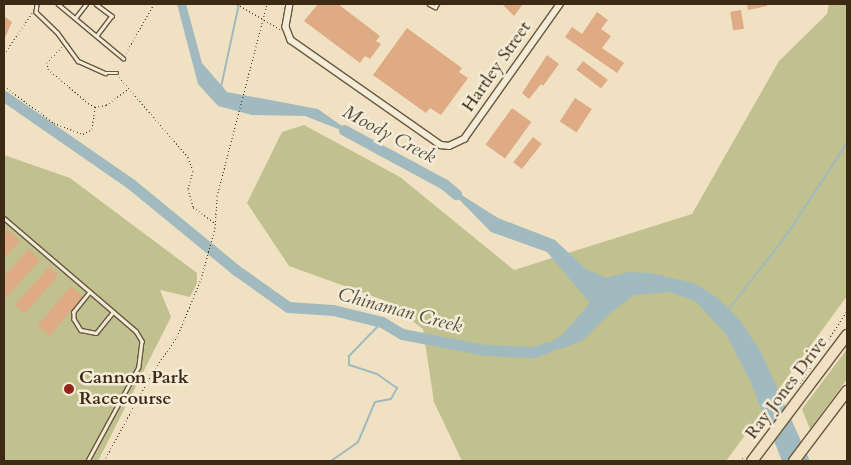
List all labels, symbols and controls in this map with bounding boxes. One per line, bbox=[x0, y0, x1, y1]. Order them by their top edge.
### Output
street label: Hartley Street bbox=[458, 18, 536, 116]
water label: Moody Creek bbox=[339, 101, 439, 169]
water label: Chinaman Creek bbox=[335, 283, 465, 339]
street label: Ray Jones Drive bbox=[741, 332, 833, 444]
place label: Cannon Park Racecourse bbox=[79, 368, 189, 410]
marker: Cannon Park Racecourse bbox=[63, 383, 75, 395]

